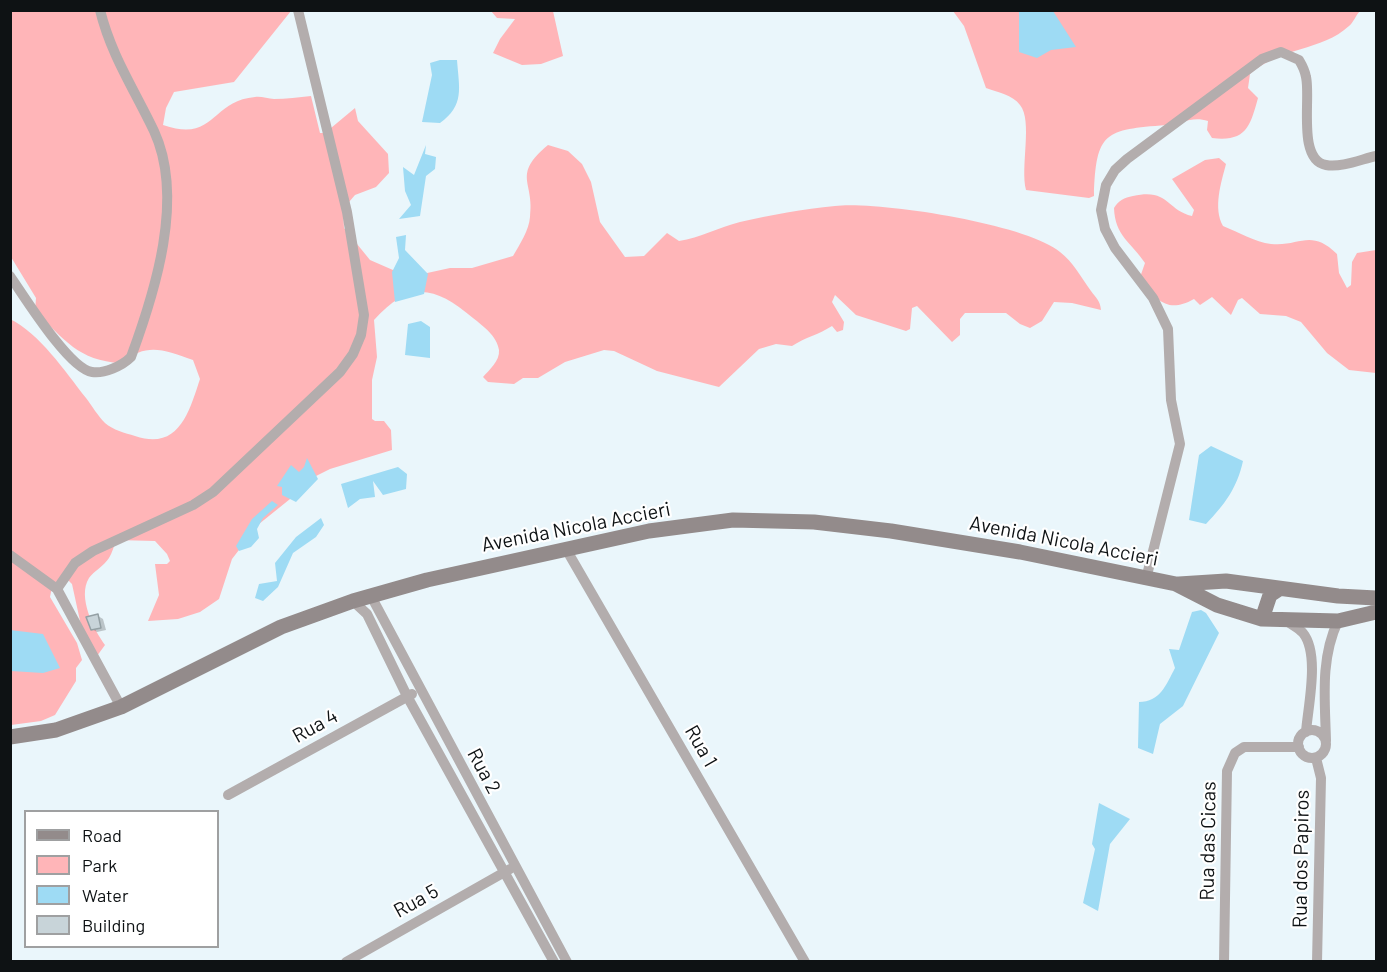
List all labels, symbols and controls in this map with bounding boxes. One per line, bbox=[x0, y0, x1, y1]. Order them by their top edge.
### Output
street label: Avenida Nicola Accieri bbox=[480, 497, 672, 557]
street label: Avenida Nicola Accieri bbox=[968, 511, 1160, 571]
street label: Rua 4 bbox=[288, 704, 342, 748]
street label: Rua 1 bbox=[680, 721, 722, 771]
street label: Rua 2 bbox=[462, 744, 506, 798]
street label: Rua das Cicas bbox=[1195, 781, 1221, 901]
street label: Rua dos Papiros bbox=[1288, 790, 1314, 928]
legend bbox=[24, 810, 219, 948]
text: Road bbox=[82, 824, 122, 846]
text: Park bbox=[82, 854, 117, 876]
street label: Rua 5 bbox=[389, 879, 443, 923]
text: Water bbox=[82, 884, 129, 906]
text: Building bbox=[82, 914, 145, 936]

